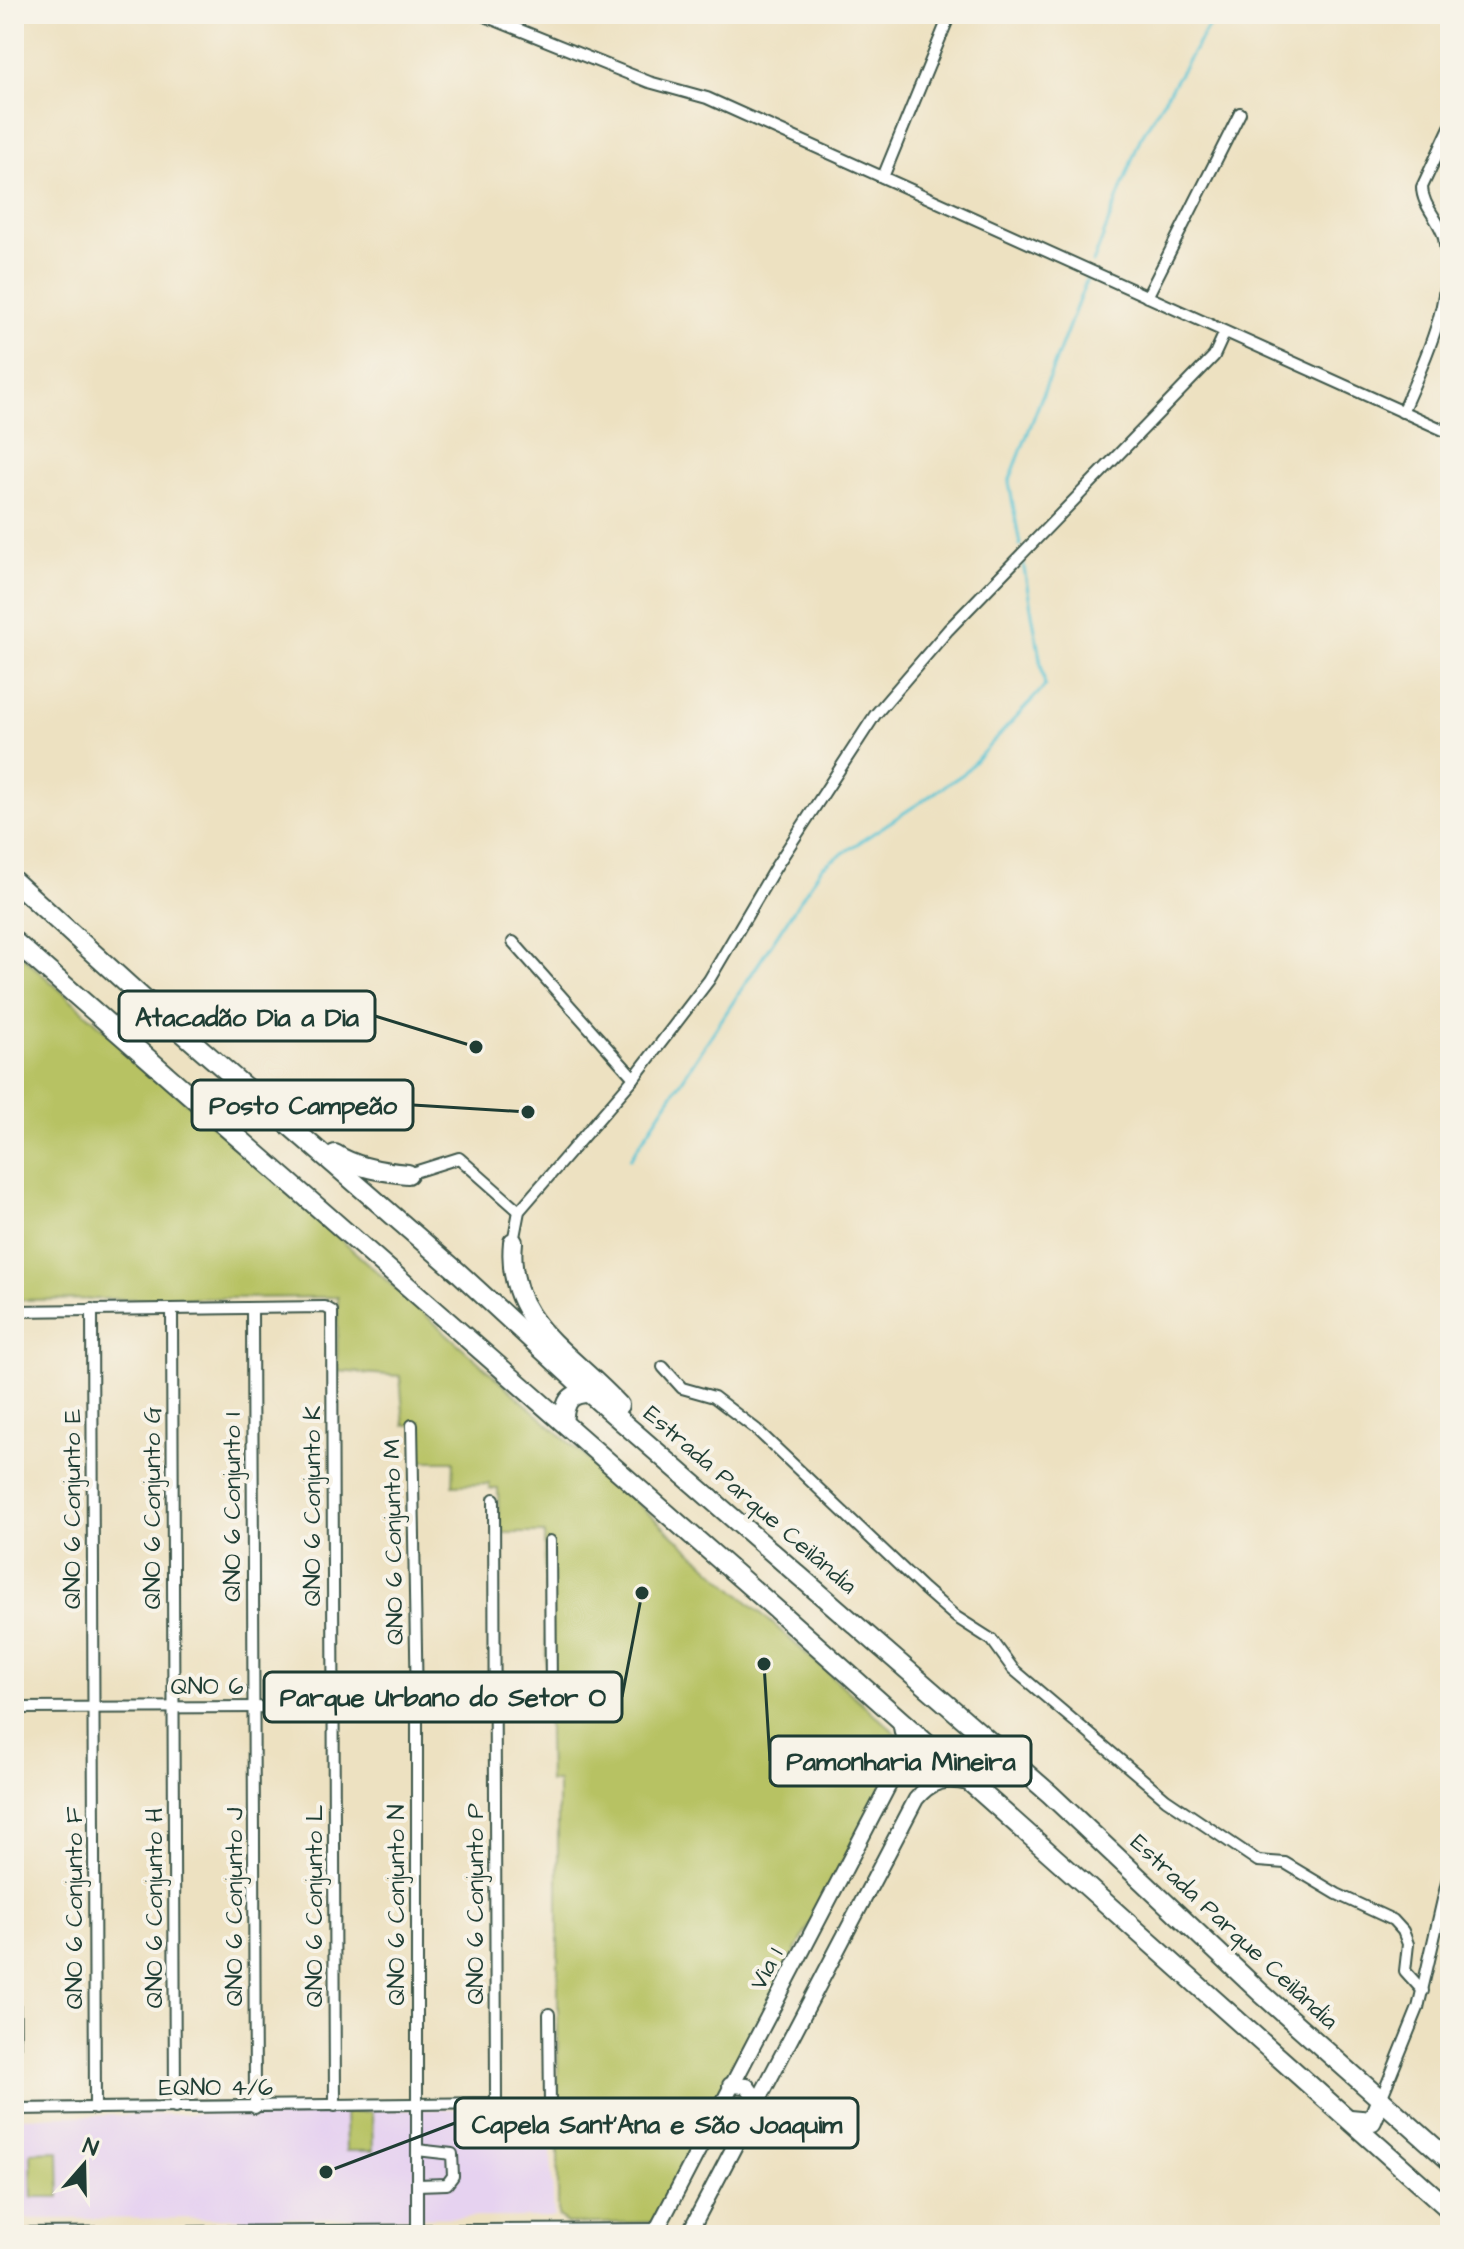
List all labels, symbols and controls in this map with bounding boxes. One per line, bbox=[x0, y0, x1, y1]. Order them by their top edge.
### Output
callout: Atacadão Dia a Dia bbox=[119, 991, 375, 1041]
text: Atacadão Dia a Dia bbox=[135, 1000, 360, 1036]
callout: Posto Campeão bbox=[192, 1080, 413, 1130]
text: Posto Campeão bbox=[209, 1088, 397, 1124]
street label: Estrada Parque Ceilândia bbox=[636, 1398, 864, 1602]
street label: QNO 6 Conjunto K bbox=[296, 1405, 330, 1606]
street label: QNO 6 Conjunto G bbox=[136, 1406, 170, 1609]
street label: QNO 6 Conjunto E bbox=[56, 1409, 90, 1609]
street label: QNO 6 Conjunto I bbox=[216, 1412, 250, 1602]
street label: QNO 6 Conjunto M bbox=[375, 1439, 413, 1645]
street label: QNO 6 bbox=[171, 1670, 243, 1704]
callout: Parque Urbano do Setor O bbox=[264, 1672, 622, 1722]
text: Parque Urbano do Setor O bbox=[280, 1680, 607, 1716]
callout: Pamonharia Mineira bbox=[770, 1736, 1031, 1786]
text: Pamonharia Mineira bbox=[786, 1744, 1017, 1780]
street label: QNO 6 Conjunto P bbox=[459, 1803, 493, 2005]
street label: QNO 6 Conjunto L bbox=[298, 1804, 332, 2007]
street label: QNO 6 Conjunto N bbox=[380, 1804, 414, 2006]
street label: QNO 6 Conjunto F bbox=[58, 1806, 92, 2009]
street label: QNO 6 Conjunto J bbox=[218, 1807, 252, 2006]
street label: QNO 6 Conjunto H bbox=[138, 1808, 172, 2008]
street label: Estrada Parque Ceilândia bbox=[1123, 1826, 1345, 2038]
street label: Via 1 bbox=[742, 1942, 792, 1996]
street label: EQNO 4/6 bbox=[159, 2071, 273, 2105]
callout: Capela Sant'Ana e São Joaquim bbox=[455, 2098, 858, 2148]
text: Capela Sant'Ana e São Joaquim bbox=[472, 2107, 843, 2143]
north arrow bbox=[44, 2125, 124, 2205]
text: N bbox=[79, 2131, 102, 2165]

